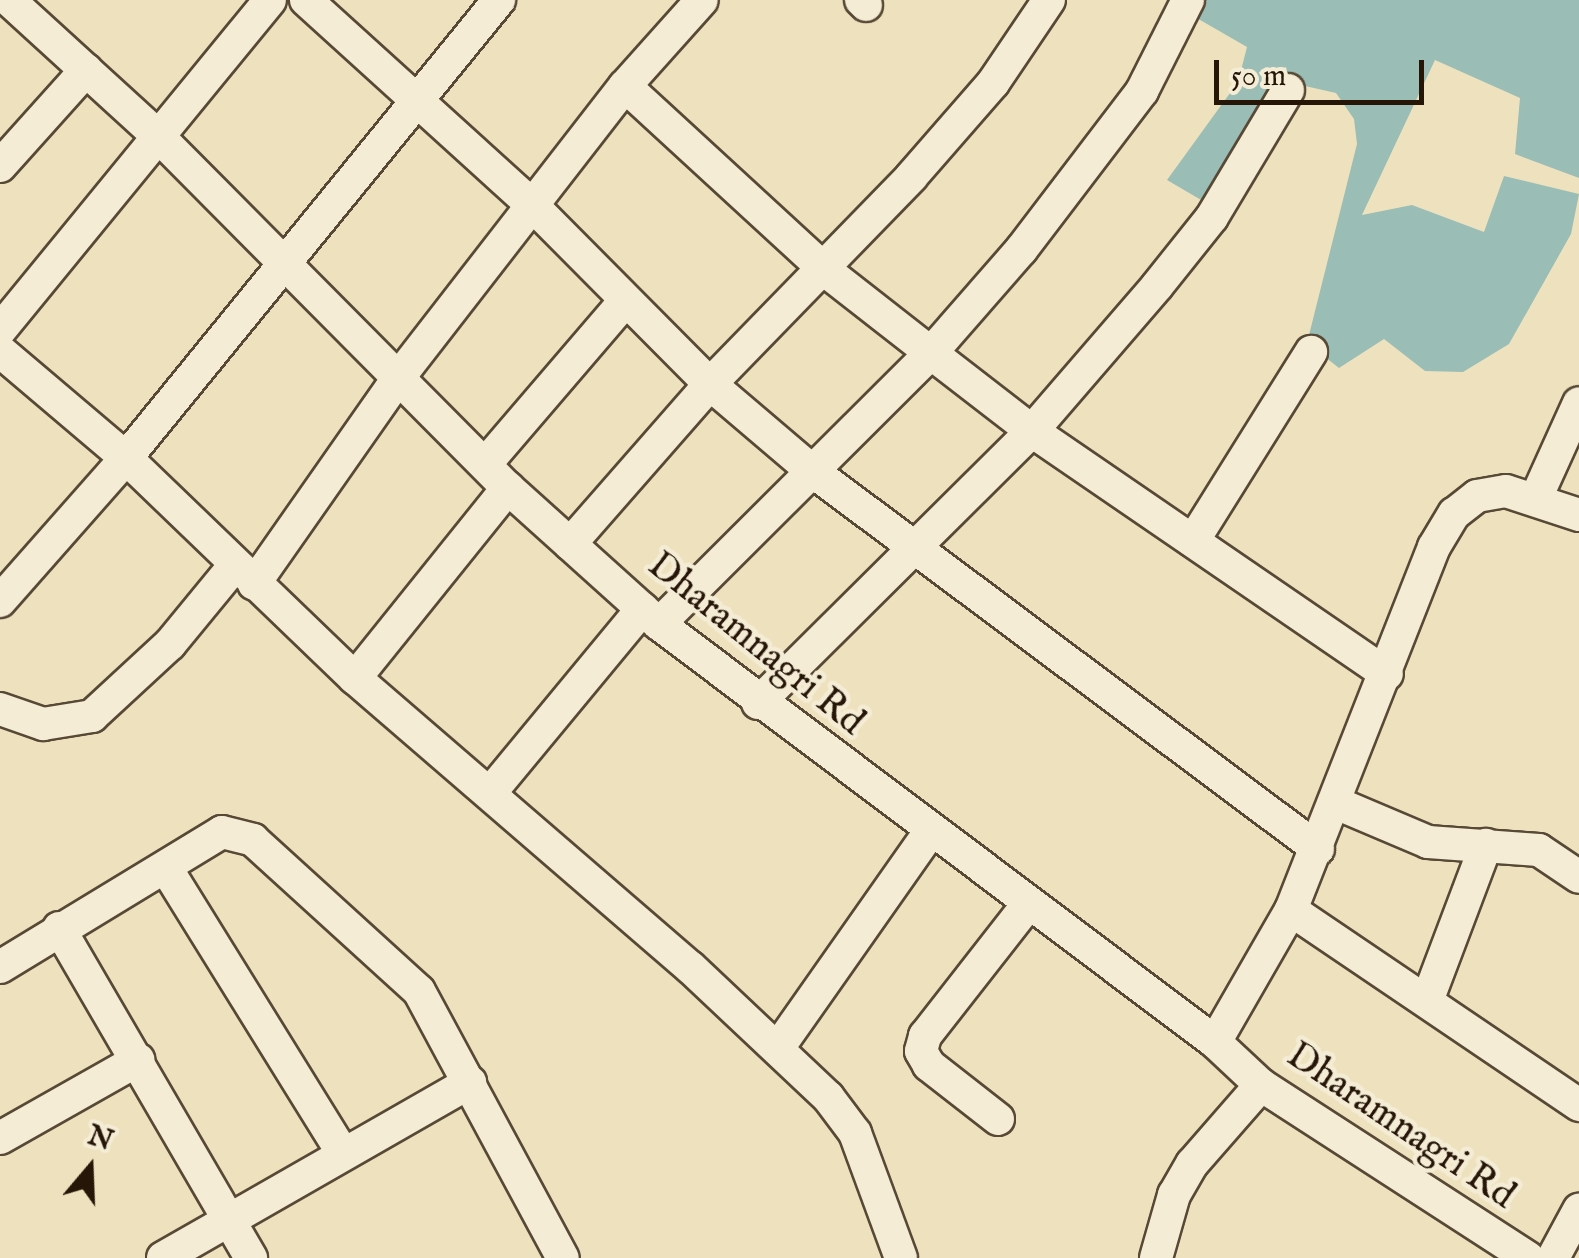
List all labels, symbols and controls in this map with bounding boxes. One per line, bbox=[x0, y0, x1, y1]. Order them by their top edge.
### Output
scale bar bbox=[1219, 40, 1429, 102]
text: 50 m bbox=[1231, 58, 1286, 96]
street label: Dharamnagri Rd bbox=[637, 544, 873, 746]
street label: Dharamnagri Rd bbox=[1277, 1034, 1523, 1220]
north arrow bbox=[40, 1118, 140, 1218]
text: N bbox=[83, 1119, 117, 1160]

